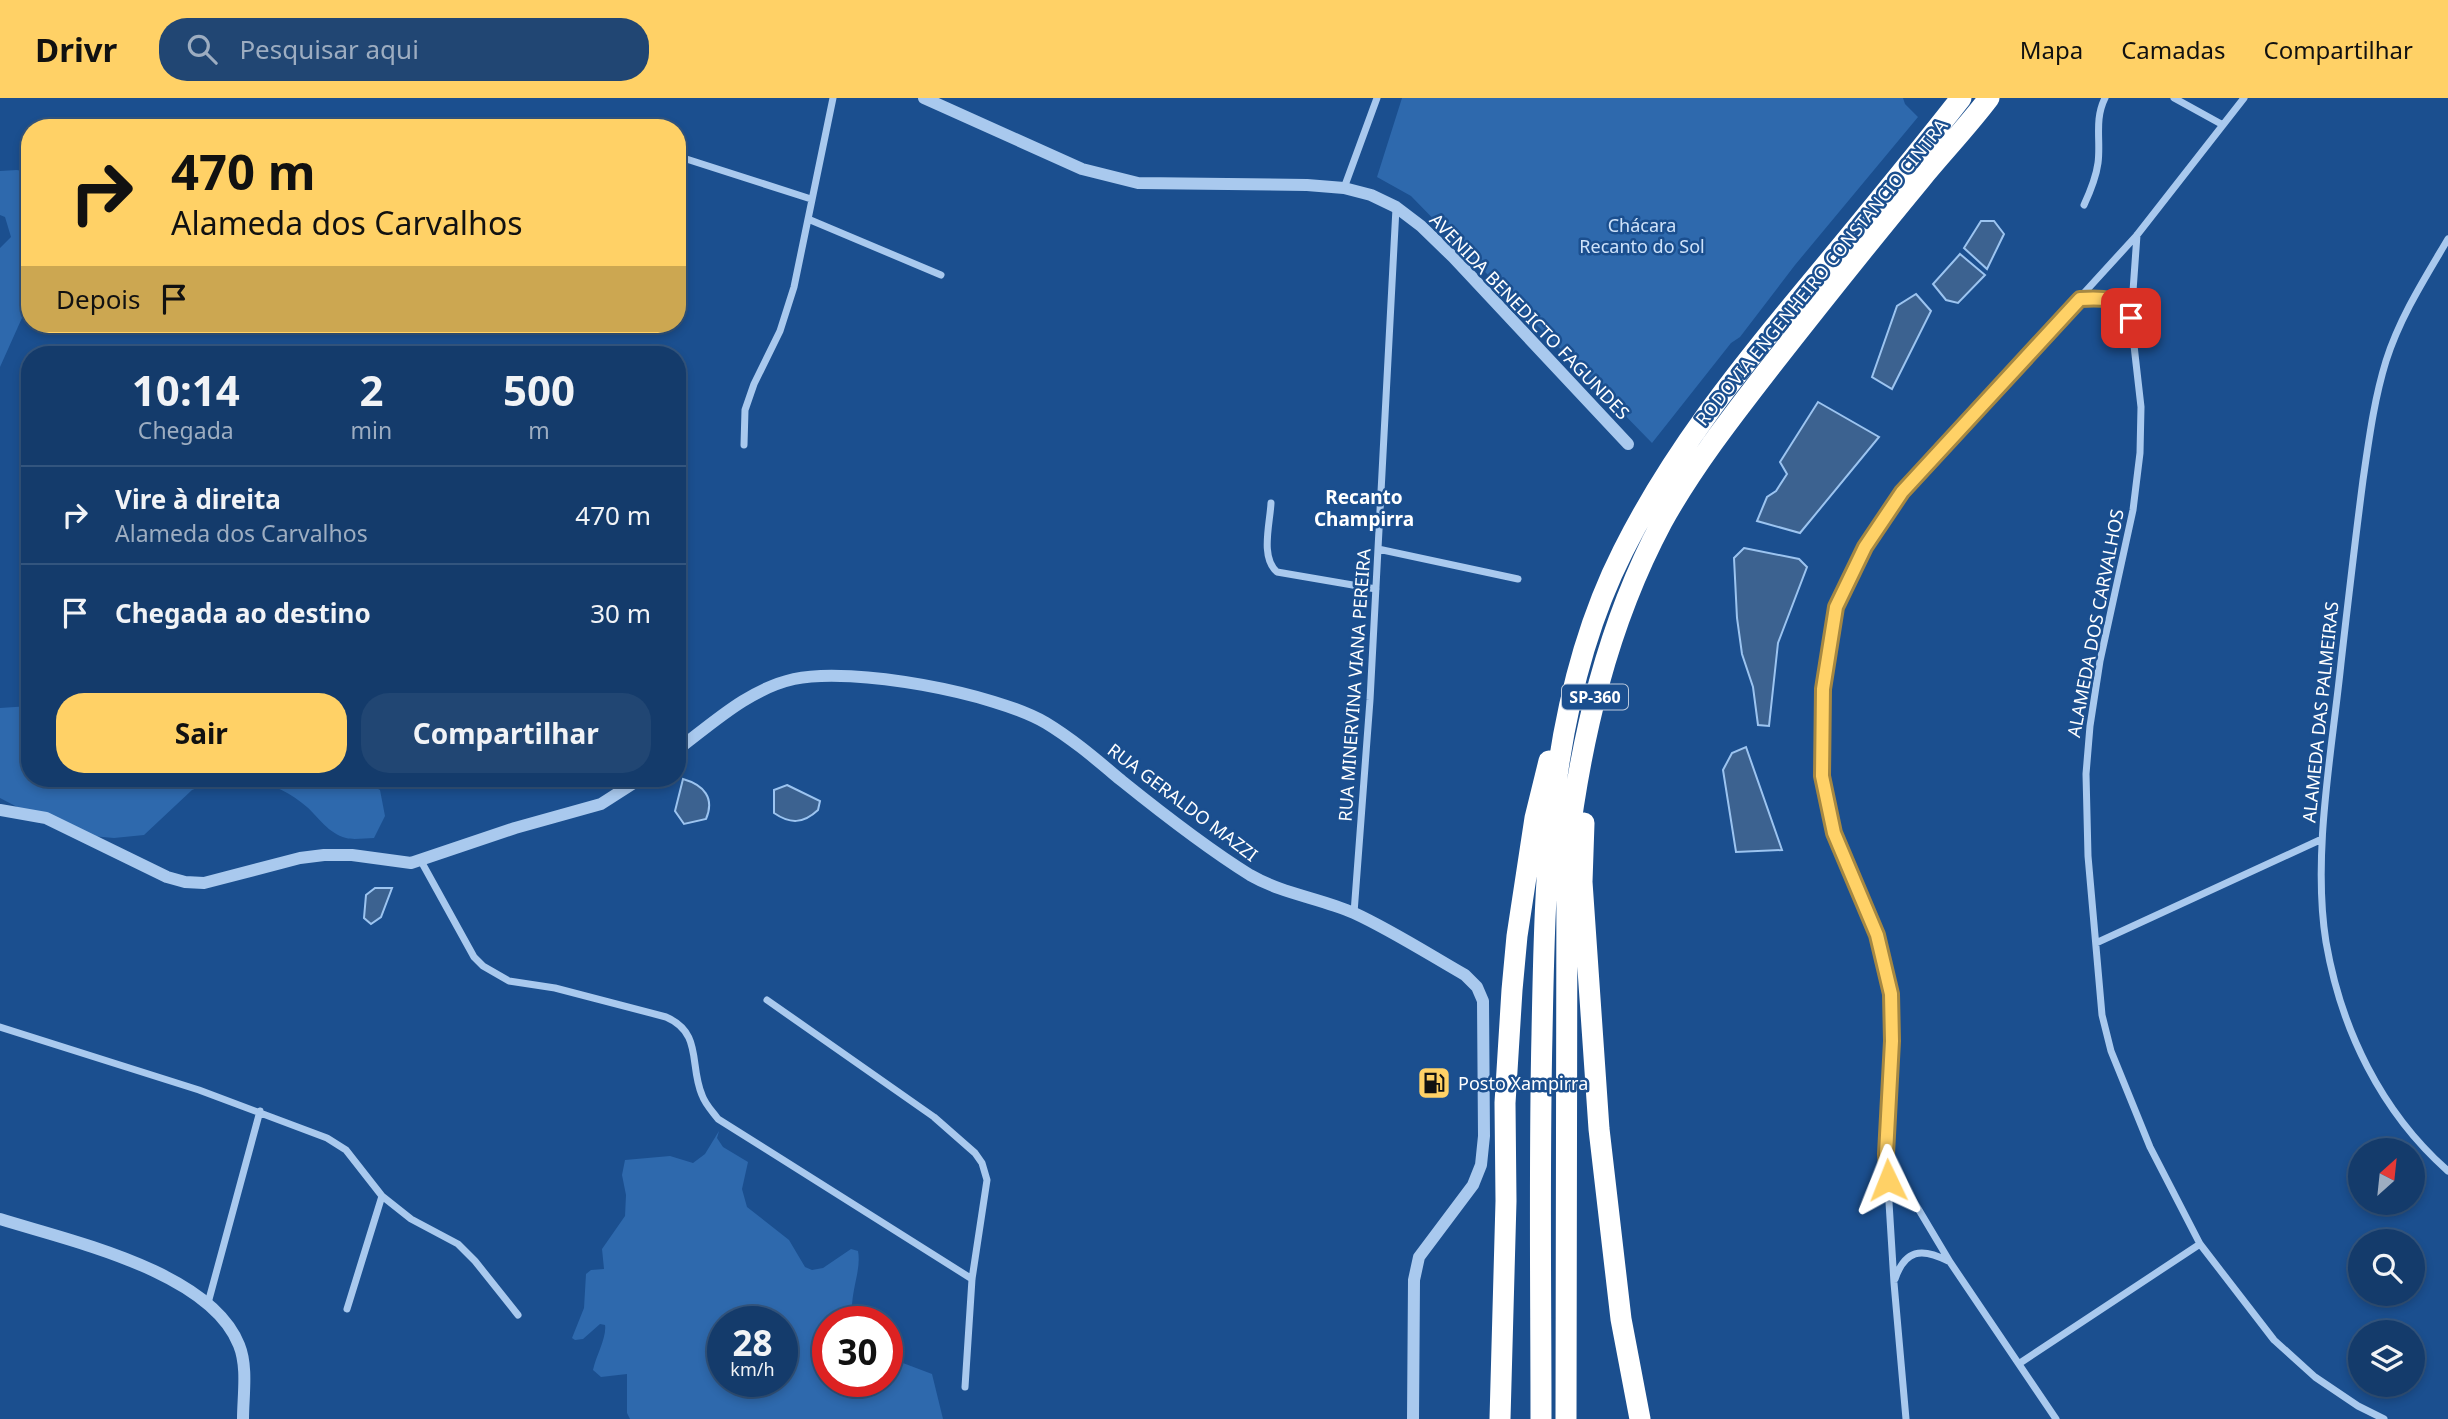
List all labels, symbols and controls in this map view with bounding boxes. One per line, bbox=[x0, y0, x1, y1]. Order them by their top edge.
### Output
search box bbox=[159, 18, 649, 81]
text: Drivr bbox=[35, 27, 117, 72]
icon: search bbox=[183, 30, 221, 68]
text: Pesquisar aqui bbox=[239, 31, 419, 67]
text: Mapa bbox=[2020, 33, 2083, 66]
text: Camadas bbox=[2121, 33, 2225, 66]
text: Compartilhar bbox=[2263, 33, 2413, 66]
street label: RODOVIA ENGENHEIRO CONSTANCIO CINTRA bbox=[1690, 113, 1953, 430]
text: 470 m bbox=[171, 138, 316, 204]
icon: right bbox=[56, 147, 147, 238]
text: Alameda dos Carvalhos bbox=[171, 201, 523, 244]
street label: AVENIDA BENEDICTO FAGUNDES bbox=[1425, 208, 1635, 424]
park label: Chácara Recanto do Sol bbox=[1579, 213, 1705, 258]
icon: arrive bbox=[155, 280, 193, 318]
text: Depois bbox=[56, 281, 141, 317]
pin bbox=[2101, 288, 2161, 348]
icon: arrive bbox=[2112, 299, 2150, 337]
text: 10:14 bbox=[132, 361, 240, 418]
text: 2 bbox=[359, 361, 383, 418]
text: 500 bbox=[503, 361, 575, 418]
text: Chegada bbox=[138, 414, 234, 446]
text: min bbox=[351, 414, 392, 446]
text: m bbox=[528, 414, 550, 446]
text: Vire à direita bbox=[115, 481, 281, 517]
district label: Recanto Champirra bbox=[1314, 484, 1414, 532]
icon: right bbox=[56, 496, 94, 534]
text: 470 m bbox=[575, 497, 651, 533]
street label: ALAMEDA DOS CARVALHOS bbox=[2061, 507, 2129, 739]
text: Alameda dos Carvalhos bbox=[115, 517, 368, 549]
street label: RUA MINERVINA VIANA PEREIRA bbox=[1332, 547, 1376, 822]
icon: arrive bbox=[56, 594, 94, 632]
text: Chegada ao destino bbox=[115, 595, 371, 631]
text: 30 m bbox=[590, 595, 651, 631]
street label: ALAMEDA DAS PALMEIRAS bbox=[2296, 600, 2344, 824]
road number: SP-360 bbox=[1562, 684, 1628, 710]
button: Sair bbox=[56, 693, 347, 773]
button: Compartilhar bbox=[361, 693, 651, 773]
street label: RUA GERALDO MAZZI bbox=[1103, 738, 1263, 866]
fuel station icon: Posto Xampirra bbox=[1415, 1064, 1453, 1102]
place label: Posto Xampirra bbox=[1458, 1071, 1588, 1095]
north arrow bbox=[2348, 1138, 2426, 1214]
map controls bbox=[2348, 1138, 2425, 1397]
position arrow bbox=[1851, 1143, 1925, 1217]
button: search bbox=[2348, 1229, 2425, 1306]
speed limit sign: 30 bbox=[812, 1306, 903, 1397]
text: 28 bbox=[732, 1319, 773, 1366]
button: layers bbox=[2348, 1320, 2425, 1397]
text: km/h bbox=[730, 1357, 775, 1381]

